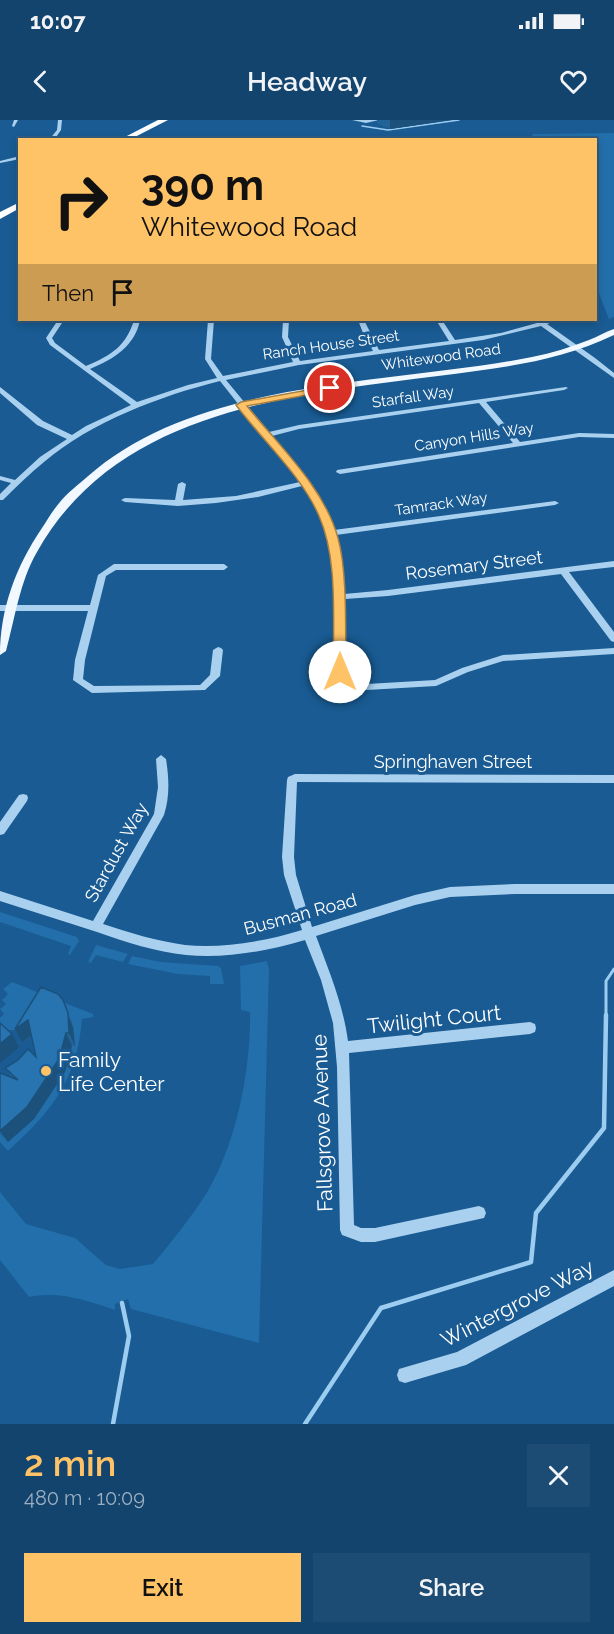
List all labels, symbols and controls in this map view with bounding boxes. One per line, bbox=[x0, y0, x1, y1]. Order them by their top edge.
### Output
text: 10:07 bbox=[30, 8, 86, 34]
icon: back bbox=[24, 65, 57, 98]
icon: heart bbox=[557, 65, 590, 98]
text: Headway bbox=[247, 66, 367, 97]
text: 390 m bbox=[141, 161, 264, 210]
icon: right bbox=[42, 162, 120, 240]
text: Whitewood Road bbox=[141, 211, 357, 242]
icon: arrive bbox=[106, 276, 139, 309]
text: Then bbox=[42, 280, 94, 306]
street label: Ranch House Street bbox=[262, 327, 400, 363]
street label: Whitewood Road bbox=[380, 340, 502, 374]
pin bbox=[304, 362, 355, 413]
icon: arrive bbox=[313, 371, 346, 404]
street label: Starfall Way bbox=[371, 382, 455, 412]
street label: Canyon Hills Way bbox=[413, 419, 535, 455]
street label: Tamrack Way bbox=[393, 489, 489, 519]
street label: Rosemary Street bbox=[404, 546, 544, 584]
position arrow bbox=[308, 640, 372, 704]
street label: Springhaven Street bbox=[374, 751, 532, 772]
street label: Stardust Way bbox=[80, 798, 152, 905]
street label: Busman Road bbox=[241, 889, 359, 939]
street label: Twilight Court bbox=[366, 1000, 502, 1038]
street label: Fallsgrove Avenue bbox=[306, 1034, 338, 1212]
place label: Family Life Center bbox=[58, 1047, 165, 1096]
marker: Family Life Center bbox=[39, 1064, 53, 1078]
street label: Wintergrove Way bbox=[436, 1254, 598, 1352]
text: 2 min bbox=[24, 1442, 116, 1484]
button: close bbox=[527, 1444, 590, 1507]
text: 480 m · 10:09 bbox=[24, 1486, 145, 1510]
button: Exit bbox=[24, 1553, 301, 1622]
button: Share bbox=[313, 1553, 590, 1622]

